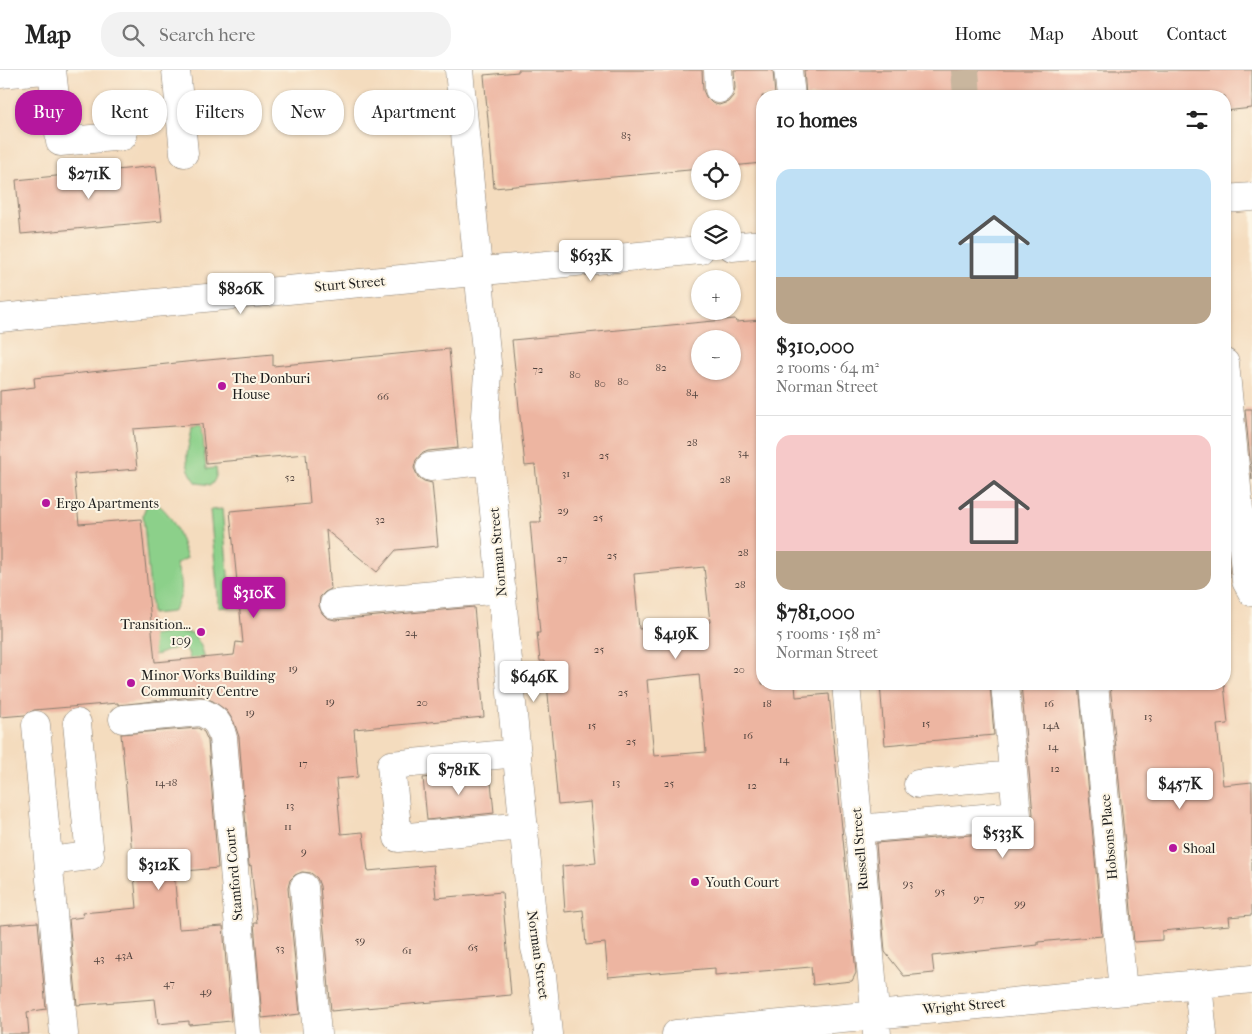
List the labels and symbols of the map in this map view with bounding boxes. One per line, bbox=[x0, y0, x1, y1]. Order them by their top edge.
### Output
house number: 83 bbox=[621, 129, 631, 142]
pin: $271K bbox=[54, 158, 124, 200]
pin: $633K bbox=[556, 240, 626, 282]
pin: $826K bbox=[206, 272, 276, 315]
street label: Sturt Street bbox=[314, 272, 386, 296]
house number: 82 bbox=[655, 361, 667, 374]
house number: 72 bbox=[533, 363, 544, 376]
house number: 80 bbox=[569, 368, 581, 381]
place label: The Donburi House bbox=[232, 370, 310, 403]
house number: 80 bbox=[617, 375, 629, 388]
house number: 80 bbox=[594, 377, 606, 390]
marker: The Donburi House bbox=[216, 380, 228, 392]
house number: 84 bbox=[686, 386, 698, 399]
house number: 66 bbox=[377, 390, 389, 403]
house number: 28 bbox=[686, 436, 698, 449]
house number: 34 bbox=[737, 446, 749, 459]
house number: 25 bbox=[599, 449, 609, 462]
house number: 31 bbox=[562, 467, 570, 480]
house number: 52 bbox=[285, 471, 296, 484]
house number: 28 bbox=[719, 473, 731, 486]
place label: Ergo Apartments bbox=[56, 495, 159, 512]
marker: Ergo Apartments bbox=[40, 497, 52, 509]
house number: 29 bbox=[557, 504, 569, 517]
street label: Norman Street bbox=[486, 507, 510, 597]
house number: 25 bbox=[593, 511, 603, 524]
house number: 32 bbox=[375, 513, 385, 526]
house number: 28 bbox=[737, 546, 749, 559]
house number: 25 bbox=[607, 549, 617, 562]
house number: 27 bbox=[557, 552, 567, 565]
pin: $310K bbox=[219, 576, 289, 619]
house number: 28 bbox=[734, 578, 746, 591]
place label: Transition... 109 bbox=[121, 616, 191, 649]
pin: $419K bbox=[641, 618, 711, 660]
marker: Transition... 109 bbox=[195, 626, 207, 638]
house number: 24 bbox=[405, 626, 418, 639]
house number: 25 bbox=[594, 643, 604, 656]
pin: $646K bbox=[499, 660, 569, 703]
house number: 19 bbox=[288, 662, 298, 675]
house number: 20 bbox=[733, 663, 745, 676]
place label: Minor Works Building Community Centre bbox=[141, 667, 276, 700]
marker: Minor Works Building Community Centre bbox=[125, 677, 137, 689]
house number: 25 bbox=[618, 686, 628, 699]
house number: 19 bbox=[325, 695, 335, 708]
house number: 20 bbox=[416, 696, 428, 709]
house number: 18 bbox=[762, 697, 772, 710]
house number: 16 bbox=[1044, 697, 1054, 710]
house number: 19 bbox=[245, 706, 255, 719]
house number: 13 bbox=[1144, 710, 1152, 723]
house number: 15 bbox=[922, 717, 931, 730]
house number: 15 bbox=[588, 719, 597, 732]
house number: 14A bbox=[1042, 719, 1061, 732]
house number: 16 bbox=[743, 729, 753, 742]
house number: 25 bbox=[626, 735, 636, 748]
house number: 14 bbox=[1048, 740, 1059, 753]
house number: 14 bbox=[779, 753, 790, 766]
pin: $781K bbox=[424, 754, 494, 796]
house number: 17 bbox=[298, 757, 308, 770]
house number: 12 bbox=[1050, 762, 1060, 775]
pin: $457K bbox=[1145, 768, 1215, 810]
house number: 14-18 bbox=[155, 776, 177, 789]
house number: 13 bbox=[612, 776, 620, 789]
house number: 25 bbox=[664, 777, 674, 790]
house number: 12 bbox=[747, 779, 757, 792]
street label: Hobsons Place bbox=[1097, 794, 1121, 880]
house number: 13 bbox=[286, 799, 294, 812]
street label: Russell Street bbox=[848, 807, 872, 891]
pin: $533K bbox=[968, 816, 1038, 859]
house number: 11 bbox=[284, 820, 292, 833]
street label: Stamford Court bbox=[221, 827, 247, 921]
place label: Shoal bbox=[1183, 840, 1216, 857]
marker: Shoal bbox=[1167, 842, 1179, 854]
house number: 9 bbox=[301, 845, 307, 858]
pin: $312K bbox=[124, 848, 194, 891]
place label: Youth Court bbox=[704, 874, 779, 891]
marker: Youth Court bbox=[689, 876, 701, 888]
house number: 93 bbox=[903, 877, 913, 890]
house number: 95 bbox=[935, 885, 946, 898]
house number: 97 bbox=[973, 892, 985, 905]
house number: 99 bbox=[1014, 897, 1026, 910]
street label: Norman Street bbox=[523, 909, 553, 1001]
house number: 59 bbox=[355, 934, 365, 947]
house number: 65 bbox=[468, 941, 479, 954]
house number: 53 bbox=[275, 942, 285, 955]
house number: 61 bbox=[402, 944, 412, 957]
house number: 43A bbox=[115, 949, 134, 962]
house number: 43 bbox=[93, 952, 105, 965]
house number: 47 bbox=[163, 977, 175, 990]
house number: 49 bbox=[200, 985, 212, 998]
street label: Wright Street bbox=[921, 994, 1006, 1018]

